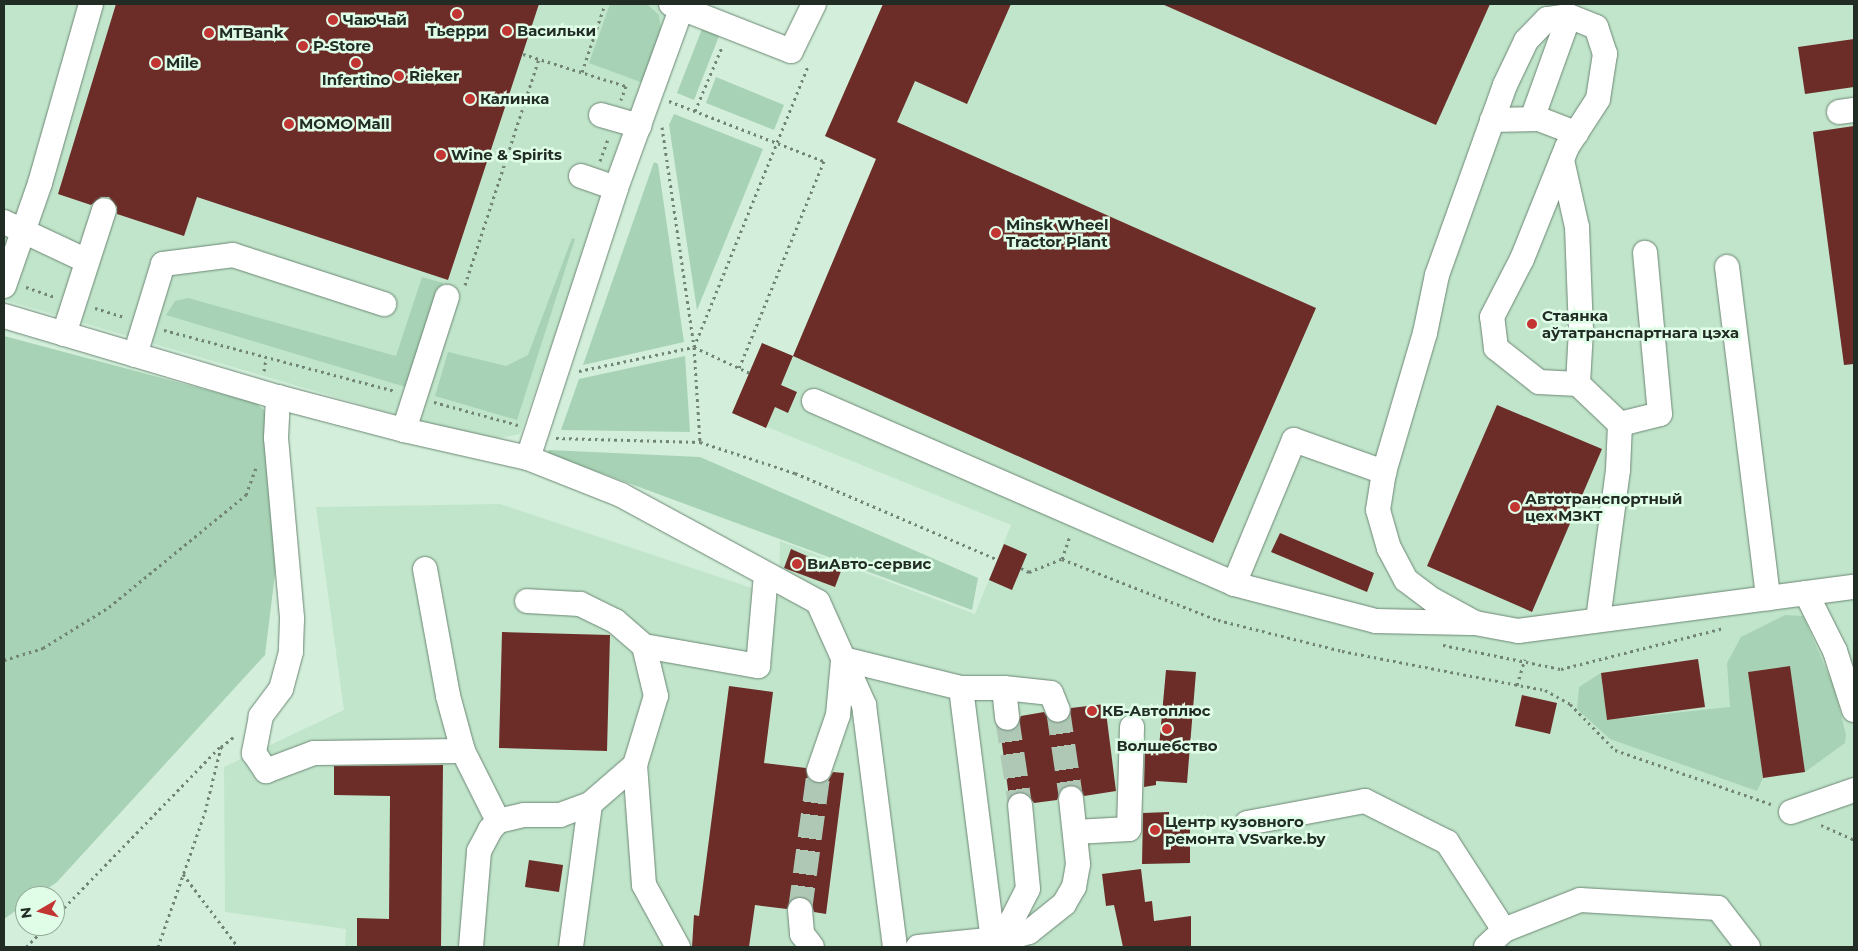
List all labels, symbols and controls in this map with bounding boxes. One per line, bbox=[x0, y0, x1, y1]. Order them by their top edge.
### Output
marker: Тьерри bbox=[451, 8, 463, 20]
place label: ЧаюЧай bbox=[343, 11, 407, 29]
marker: ЧаюЧай bbox=[327, 14, 339, 26]
place label: Тьерри bbox=[427, 22, 487, 40]
place label: Васильки bbox=[517, 22, 596, 40]
place label: MTBank bbox=[219, 24, 284, 42]
marker: Васильки bbox=[501, 25, 513, 37]
marker: MTBank bbox=[203, 27, 215, 39]
place label: P-Store bbox=[313, 37, 371, 55]
marker: P-Store bbox=[297, 40, 309, 52]
place label: Mile bbox=[166, 54, 199, 72]
marker: Mile bbox=[150, 57, 162, 69]
marker: Infertino bbox=[350, 57, 362, 69]
place label: Rieker bbox=[409, 67, 459, 85]
marker: Rieker bbox=[393, 70, 405, 82]
place label: Infertino bbox=[322, 71, 390, 89]
place label: Калинка bbox=[480, 90, 549, 108]
marker: Калинка bbox=[464, 93, 476, 105]
place label: MOMO Mall bbox=[299, 115, 390, 133]
marker: MOMO Mall bbox=[283, 118, 295, 130]
place label: Wine & Spirits bbox=[451, 146, 562, 164]
marker: Wine & Spirits bbox=[435, 149, 447, 161]
place label: Minsk Wheel Tractor Plant bbox=[1006, 215, 1108, 250]
marker: Minsk Wheel Tractor Plant bbox=[990, 227, 1002, 239]
place label: Стаянка аўтатранспартнага цэха bbox=[1542, 306, 1739, 341]
marker: Стаянка аўтатранспартнага цэха bbox=[1526, 318, 1538, 330]
place label: Автотранспортный цех МЗКТ bbox=[1525, 489, 1682, 524]
marker: Автотранспортный цех МЗКТ bbox=[1509, 501, 1521, 513]
place label: ВиАвто-сервис bbox=[807, 555, 931, 573]
marker: ВиАвто-сервис bbox=[791, 558, 803, 570]
place label: КБ-Автоплюс bbox=[1102, 702, 1211, 720]
marker: КБ-Автоплюс bbox=[1086, 705, 1098, 717]
marker: Волшебство bbox=[1161, 723, 1173, 735]
place label: Волшебство bbox=[1116, 737, 1218, 755]
place label: Центр кузовного ремонта VSvarke.by bbox=[1165, 812, 1325, 847]
marker: Центр кузовного ремонта VSvarke.by bbox=[1149, 824, 1161, 836]
north arrow bbox=[15, 886, 65, 936]
text: N bbox=[16, 906, 36, 920]

